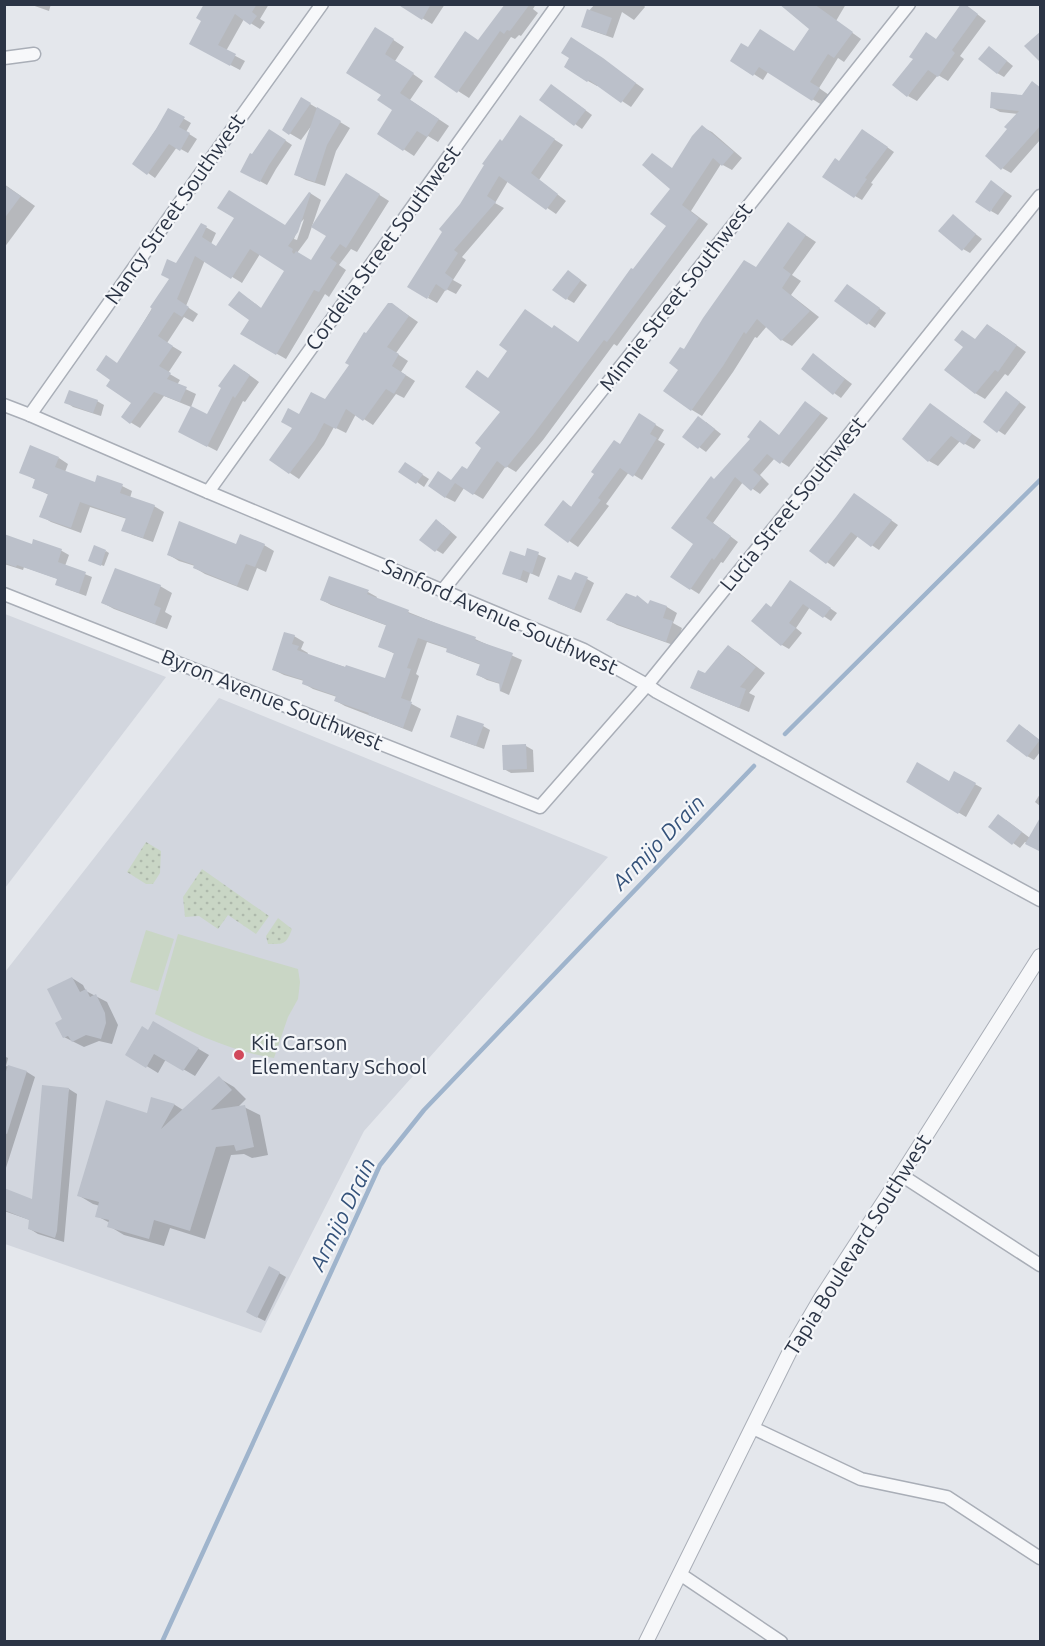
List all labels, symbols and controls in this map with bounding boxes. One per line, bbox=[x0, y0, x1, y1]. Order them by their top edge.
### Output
street label: Nancy Street Southwest bbox=[99, 109, 249, 308]
street label: Cordelia Street Southwest bbox=[300, 140, 465, 355]
street label: Minnie Street Southwest bbox=[594, 197, 756, 396]
street label: Lucia Street Southwest bbox=[715, 411, 870, 595]
street label: Sanford Avenue Southwest bbox=[379, 553, 622, 679]
street label: Byron Avenue Southwest bbox=[158, 644, 387, 755]
water label: Armijo Drain bbox=[605, 789, 709, 895]
place label: Kit Carson Elementary School bbox=[251, 1030, 427, 1078]
marker: Kit Carson Elementary School bbox=[232, 1048, 246, 1062]
street label: Tapia Boulevard Southwest bbox=[779, 1130, 935, 1359]
water label: Armijo Drain bbox=[303, 1153, 380, 1275]

